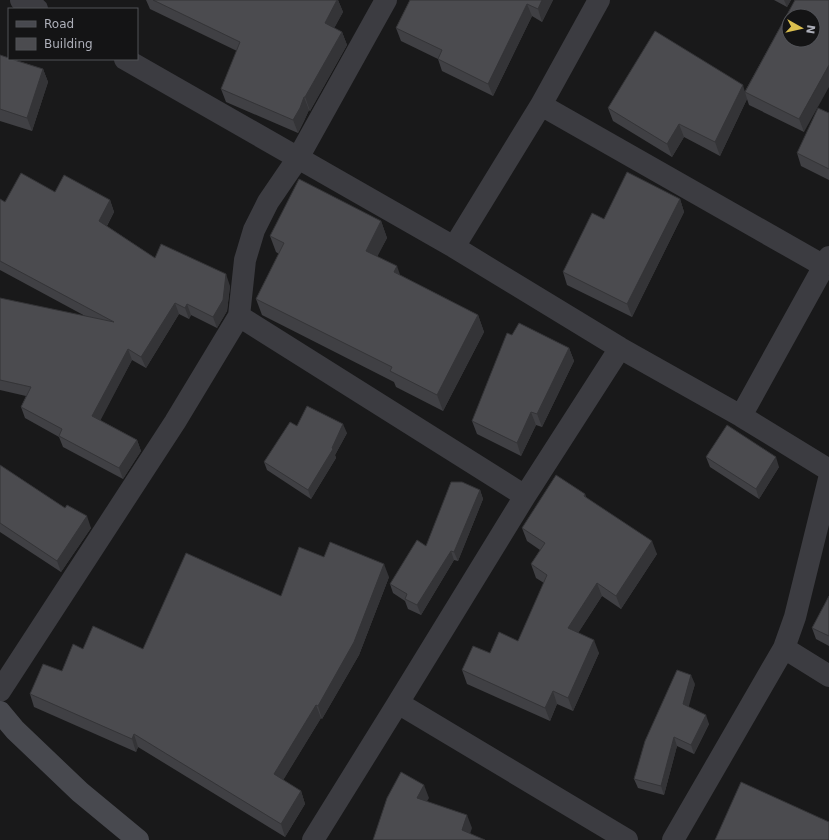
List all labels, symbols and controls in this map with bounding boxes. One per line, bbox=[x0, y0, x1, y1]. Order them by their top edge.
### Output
legend bbox=[8, 8, 138, 60]
north arrow bbox=[781, 8, 821, 48]
text: Road bbox=[44, 17, 74, 31]
text: N bbox=[803, 24, 817, 35]
text: Building bbox=[44, 37, 93, 51]

